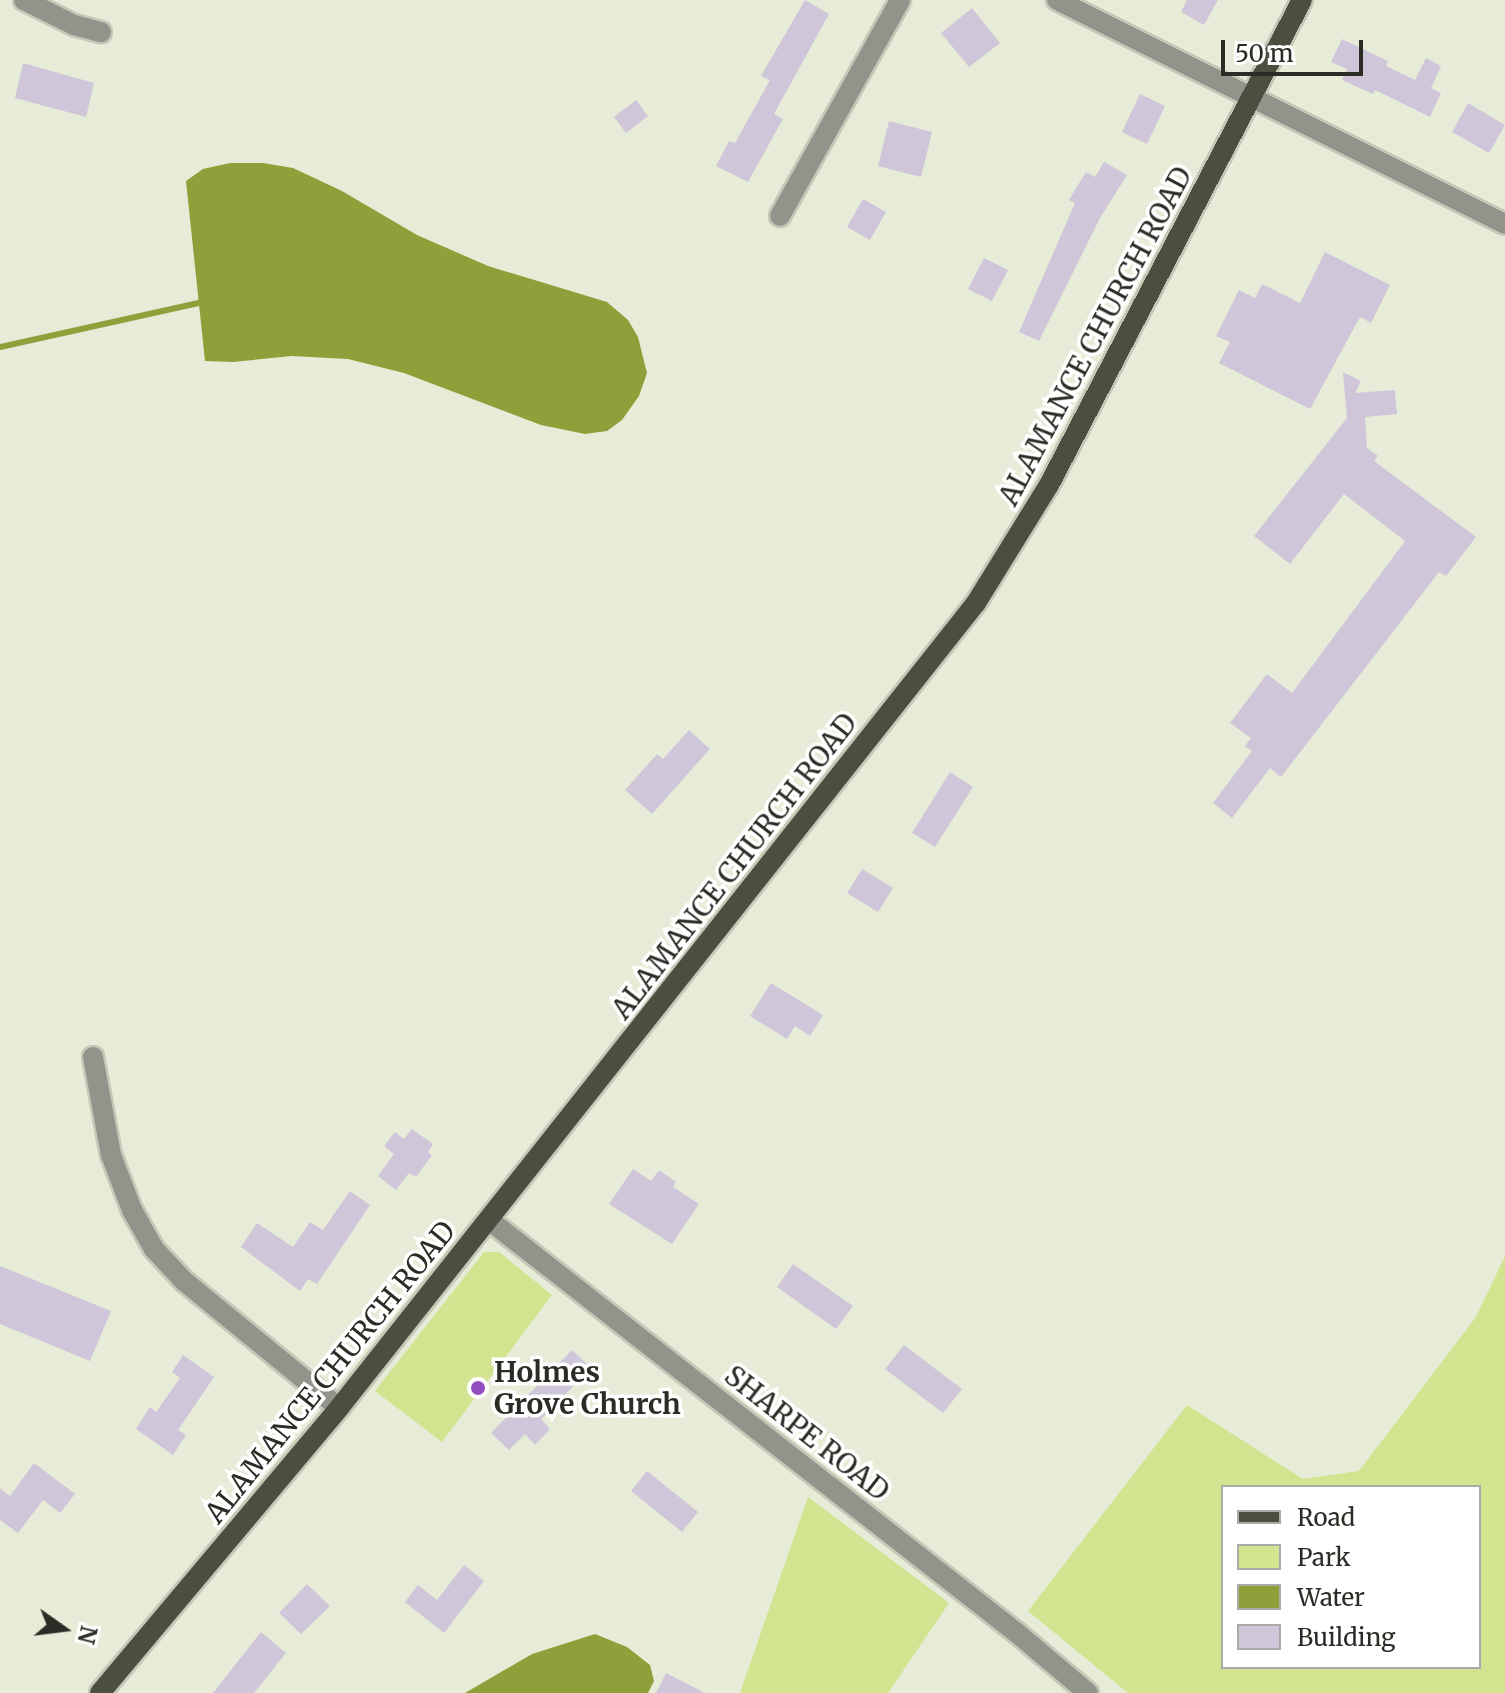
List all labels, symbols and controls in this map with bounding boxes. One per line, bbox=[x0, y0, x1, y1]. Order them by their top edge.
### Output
scale bar bbox=[1225, 24, 1367, 74]
text: 50 m bbox=[1235, 38, 1294, 69]
street label: ALAMANCE CHURCH ROAD bbox=[991, 161, 1199, 511]
street label: ALAMANCE CHURCH ROAD bbox=[604, 707, 864, 1025]
street label: ALAMANCE CHURCH ROAD bbox=[198, 1214, 462, 1530]
place label: Holmes Grove Church bbox=[494, 1355, 681, 1421]
street label: SHARPE ROAD bbox=[718, 1358, 896, 1508]
marker: Holmes Grove Church bbox=[469, 1379, 487, 1397]
legend bbox=[1221, 1485, 1481, 1669]
text: Road bbox=[1297, 1502, 1355, 1533]
text: Park bbox=[1297, 1542, 1350, 1573]
text: Water bbox=[1297, 1582, 1365, 1613]
north arrow bbox=[24, 1589, 104, 1669]
text: Building bbox=[1297, 1622, 1396, 1653]
text: N bbox=[72, 1623, 103, 1647]

